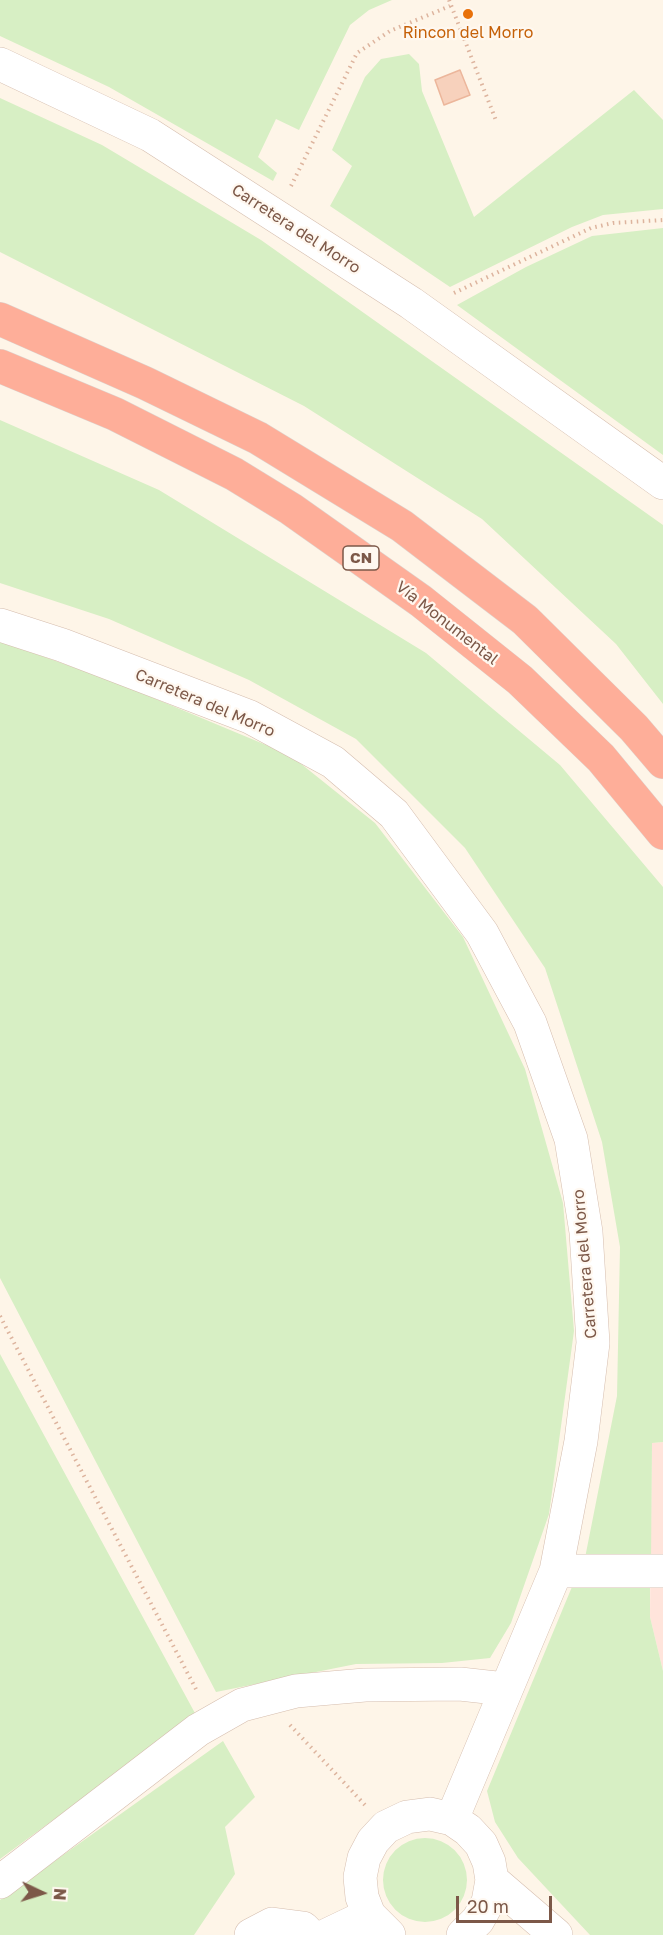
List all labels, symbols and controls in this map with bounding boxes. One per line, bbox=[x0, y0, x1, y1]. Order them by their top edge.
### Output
marker: Rincon del Morro bbox=[461, 7, 475, 21]
place label: Rincon del Morro bbox=[403, 23, 533, 43]
street label: Carretera del Morro bbox=[228, 180, 364, 278]
road number: CN bbox=[343, 546, 379, 570]
street label: Vía Monumental bbox=[392, 577, 502, 669]
street label: Carretera del Morro bbox=[132, 665, 278, 741]
street label: Carretera del Morro bbox=[569, 1189, 601, 1339]
north arrow bbox=[12, 1863, 72, 1923]
scale bar bbox=[459, 1884, 555, 1922]
text: N bbox=[50, 1887, 70, 1901]
text: 20 m bbox=[467, 1895, 509, 1917]

